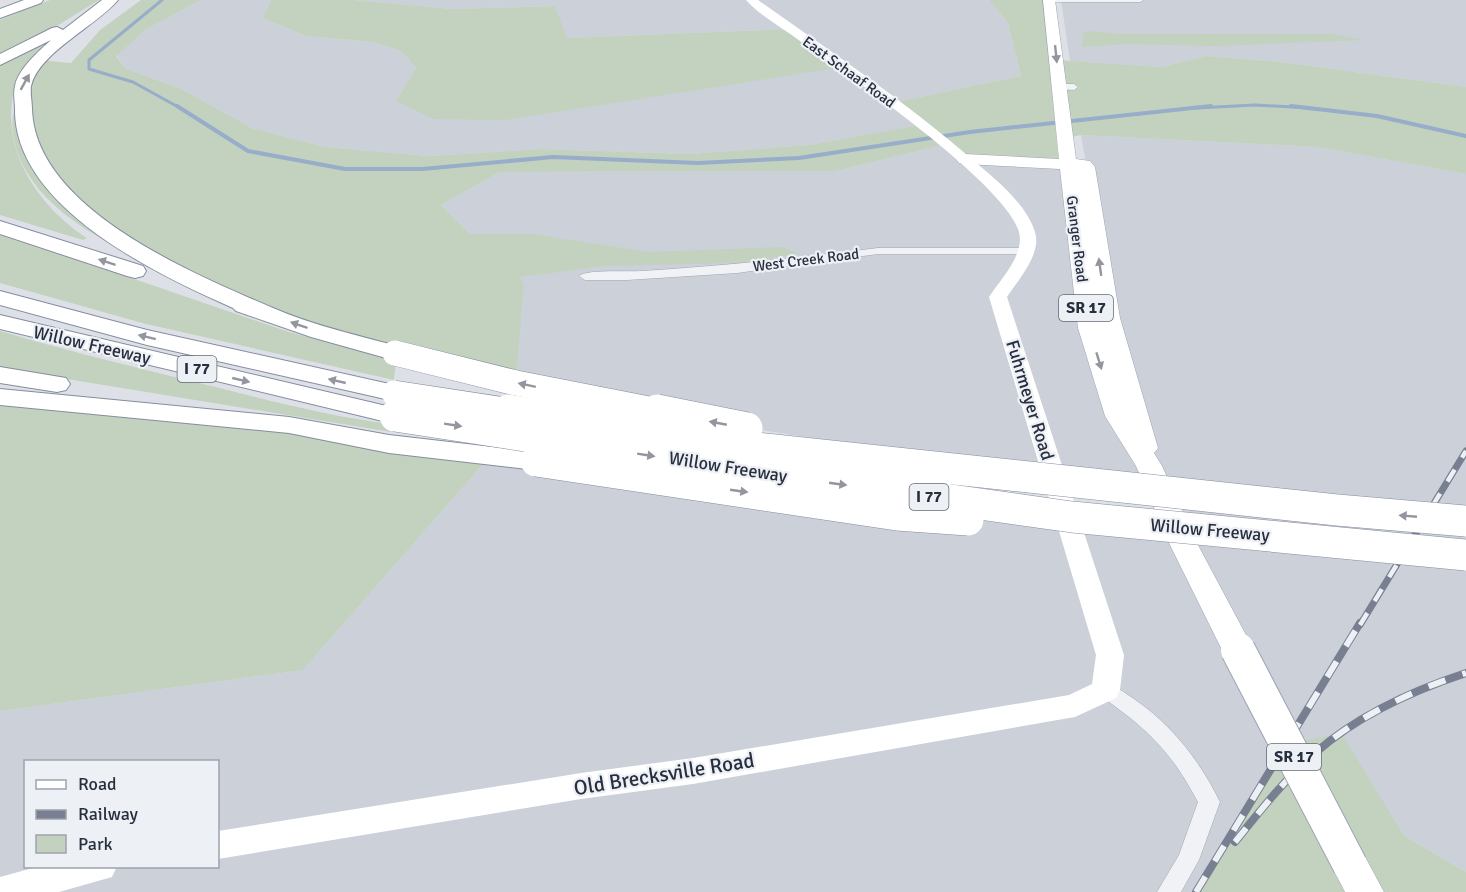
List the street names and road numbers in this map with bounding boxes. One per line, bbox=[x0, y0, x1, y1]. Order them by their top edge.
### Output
street label: East Schaaf Road bbox=[799, 32, 899, 112]
street label: Granger Road bbox=[1063, 195, 1091, 283]
street label: West Creek Road bbox=[752, 245, 860, 275]
road number: SR 17 bbox=[1059, 295, 1113, 321]
street label: Willow Freeway bbox=[31, 321, 153, 369]
street label: Fuhrmeyer Road bbox=[1001, 337, 1059, 463]
road number: I 77 bbox=[178, 356, 216, 382]
street label: Willow Freeway bbox=[667, 447, 789, 487]
road number: I 77 bbox=[910, 484, 948, 510]
street label: Willow Freeway bbox=[1149, 514, 1271, 546]
road number: SR 17 bbox=[1267, 744, 1321, 770]
street label: Old Brecksville Road bbox=[572, 747, 756, 801]

